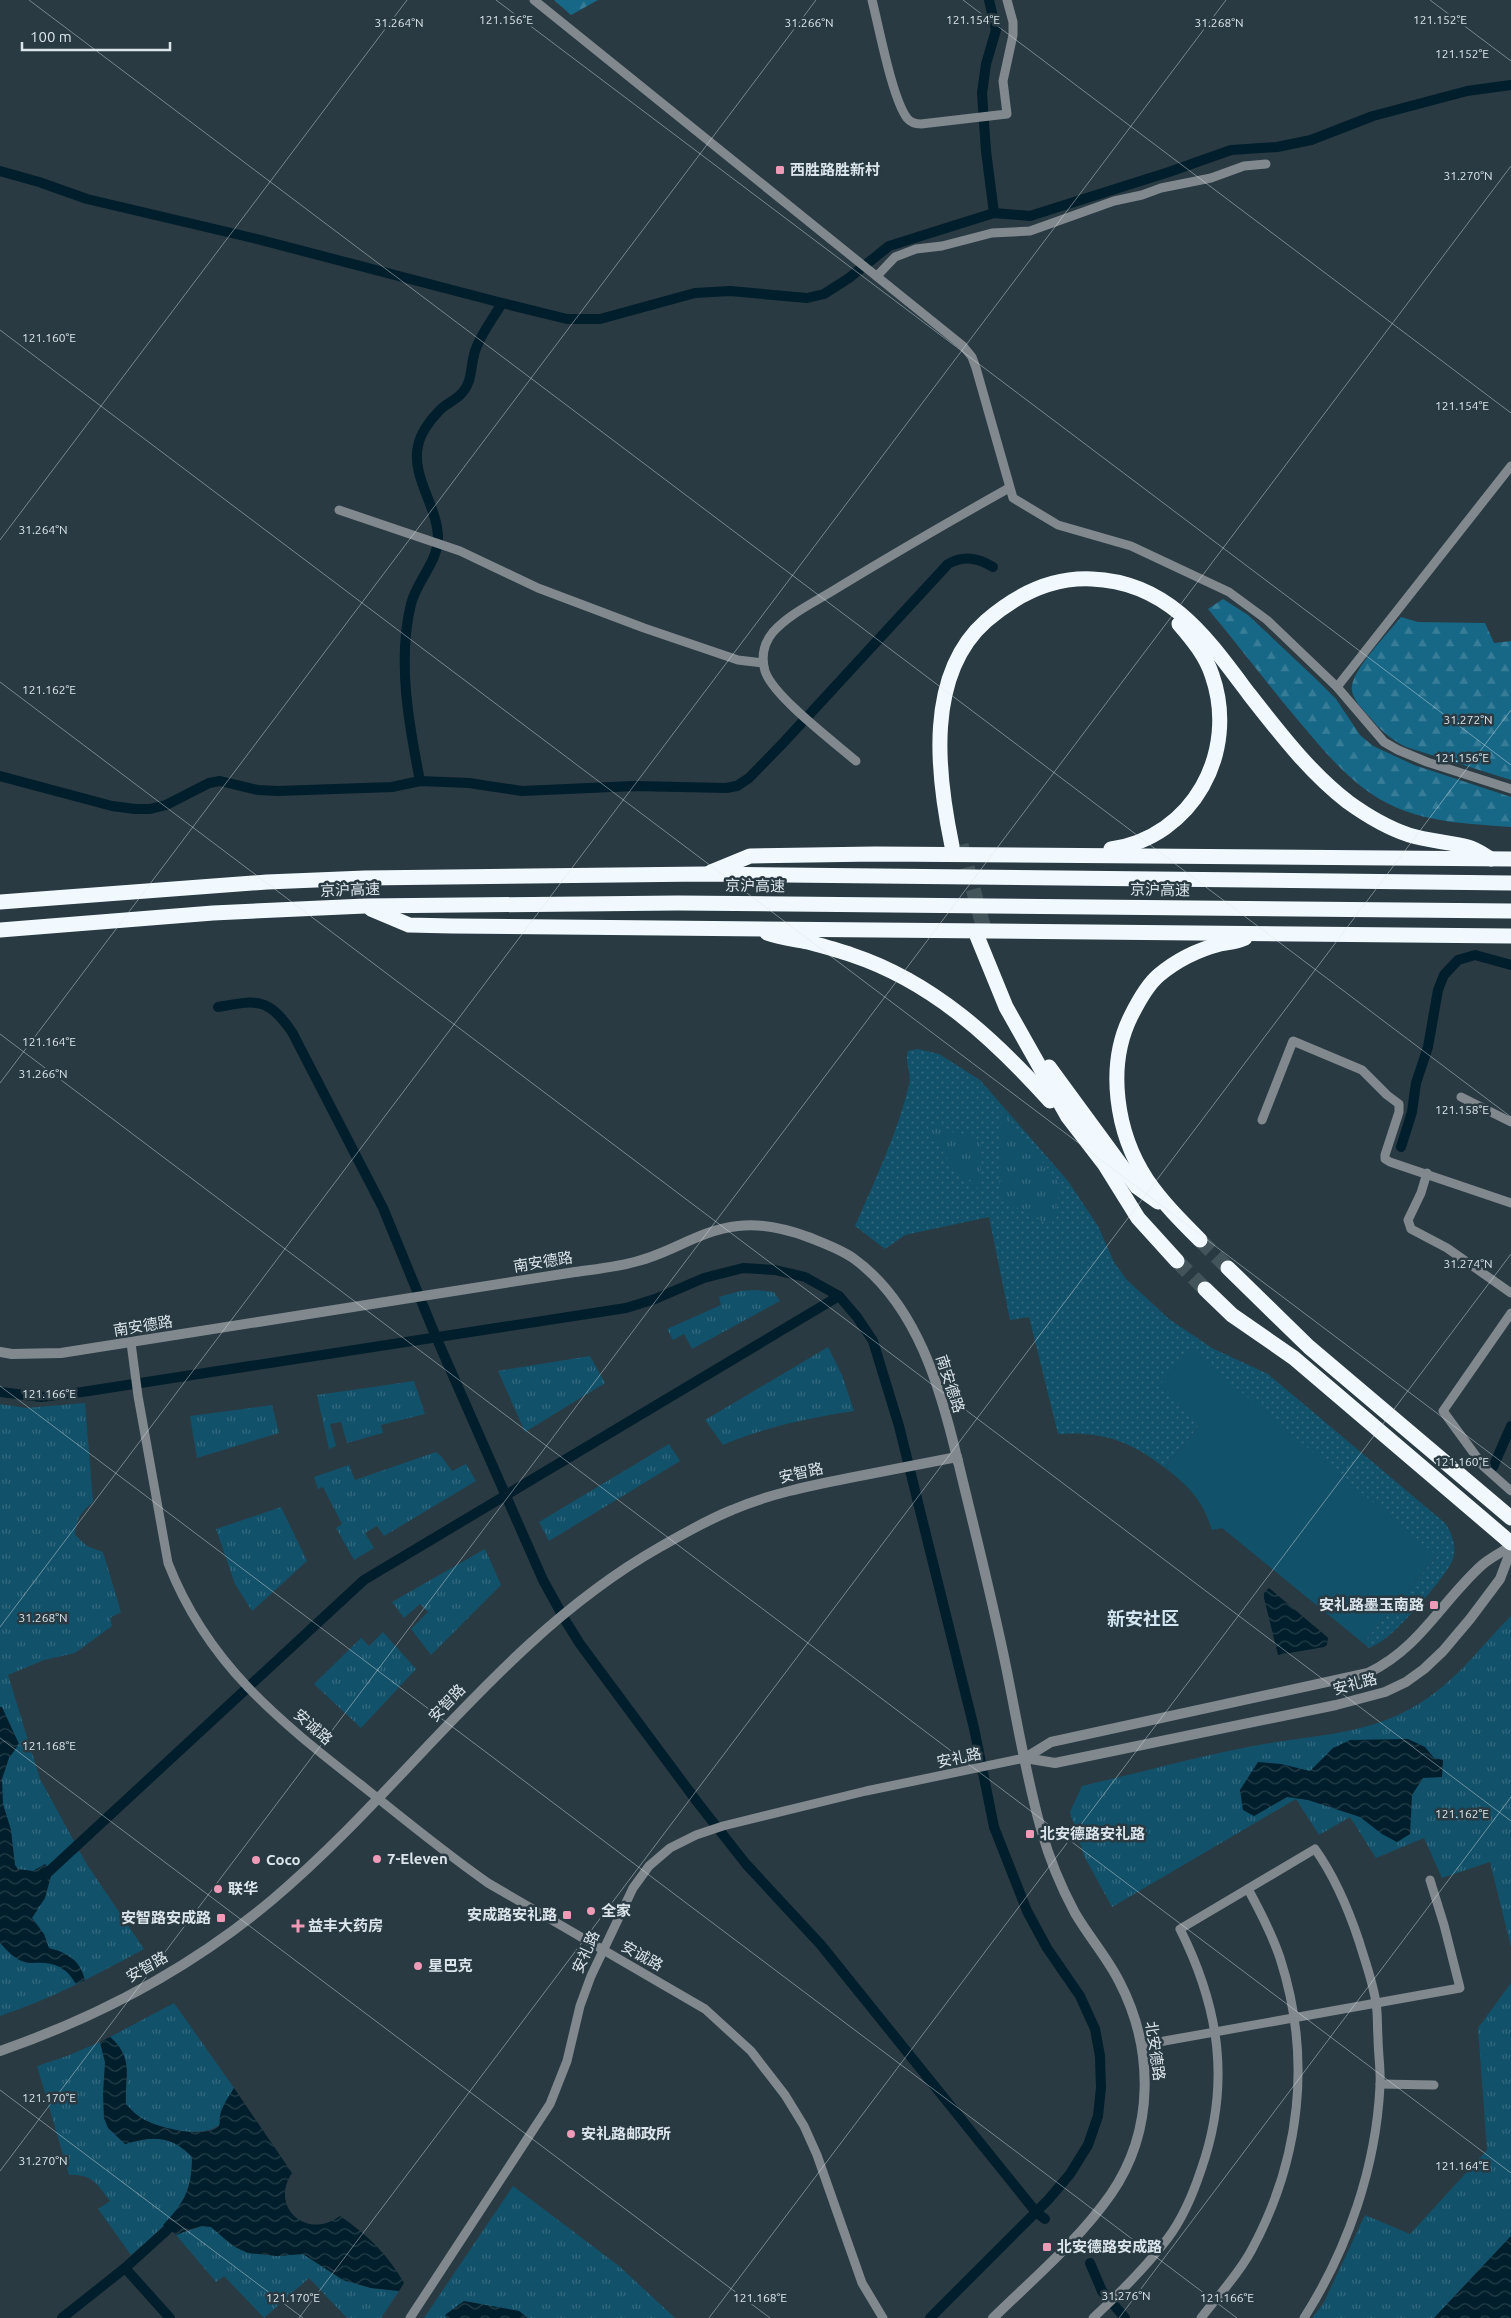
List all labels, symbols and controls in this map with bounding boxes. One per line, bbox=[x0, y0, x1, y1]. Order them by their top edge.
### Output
text: 121.156°E bbox=[479, 13, 533, 26]
text: 121.154°E bbox=[946, 13, 1000, 26]
text: 121.152°E bbox=[1413, 13, 1467, 26]
text: 31.264°N bbox=[374, 16, 424, 29]
text: 31.266°N bbox=[784, 16, 834, 29]
text: 31.268°N bbox=[1194, 16, 1244, 29]
scale bar bbox=[22, 20, 170, 52]
text: 100 m bbox=[30, 28, 72, 45]
text: 121.152°E bbox=[1435, 47, 1489, 60]
place label: 西胜路胜新村 bbox=[790, 161, 880, 178]
marker: 西胜路胜新村 bbox=[774, 164, 786, 176]
text: 31.270°N bbox=[1443, 169, 1493, 182]
text: 121.160°E bbox=[22, 331, 76, 344]
text: 121.154°E bbox=[1435, 399, 1489, 412]
text: 31.264°N bbox=[18, 523, 68, 536]
text: 121.162°E bbox=[22, 683, 76, 696]
text: 31.272°N bbox=[1443, 713, 1493, 726]
text: 121.156°E bbox=[1435, 751, 1489, 764]
street label: 京沪高速 bbox=[725, 876, 785, 895]
street label: 京沪高速 bbox=[320, 880, 380, 899]
street label: 京沪高速 bbox=[1130, 880, 1190, 899]
text: 121.164°E bbox=[22, 1035, 76, 1048]
text: 31.266°N bbox=[18, 1067, 68, 1080]
text: 121.158°E bbox=[1435, 1103, 1489, 1116]
street label: 南安德路 bbox=[512, 1248, 574, 1275]
text: 31.274°N bbox=[1443, 1257, 1493, 1270]
street label: 南安德路 bbox=[112, 1312, 174, 1339]
street label: 南安德路 bbox=[933, 1353, 968, 1415]
text: 121.166°E bbox=[22, 1387, 76, 1400]
text: 121.160°E bbox=[1435, 1455, 1489, 1468]
street label: 安智路 bbox=[777, 1459, 825, 1486]
place label: 安礼路墨玉南路 bbox=[1319, 1596, 1424, 1613]
marker: 安礼路墨玉南路 bbox=[1428, 1599, 1440, 1611]
district label: 新安社区 bbox=[1107, 1608, 1179, 1628]
text: 31.268°N bbox=[18, 1611, 68, 1624]
street label: 安礼路 bbox=[1331, 1669, 1379, 1698]
street label: 安智路 bbox=[425, 1681, 468, 1725]
street label: 安诚路 bbox=[291, 1705, 336, 1748]
text: 121.168°E bbox=[22, 1739, 76, 1752]
street label: 安礼路 bbox=[935, 1745, 983, 1771]
text: 121.162°E bbox=[1435, 1807, 1489, 1820]
place label: 北安德路安礼路 bbox=[1040, 1825, 1145, 1842]
marker: 北安德路安礼路 bbox=[1024, 1828, 1036, 1840]
place label: 7-Eleven bbox=[387, 1850, 448, 1867]
place label: Coco bbox=[266, 1851, 301, 1868]
marker: 7-Eleven bbox=[371, 1853, 383, 1865]
marker: Coco bbox=[250, 1854, 262, 1866]
place label: 联华 bbox=[228, 1880, 258, 1897]
marker: 联华 bbox=[212, 1883, 224, 1895]
place label: 全家 bbox=[601, 1902, 631, 1919]
marker: 全家 bbox=[585, 1905, 597, 1917]
place label: 安成路安礼路 bbox=[467, 1906, 557, 1923]
place label: 安智路安成路 bbox=[121, 1909, 211, 1926]
marker: 安成路安礼路 bbox=[561, 1909, 573, 1921]
marker: 安智路安成路 bbox=[215, 1912, 227, 1924]
place label: 益丰大药房 bbox=[308, 1917, 383, 1934]
marker: 益丰大药房 bbox=[292, 1920, 304, 1932]
street label: 安礼路 bbox=[569, 1928, 602, 1976]
street label: 安诚路 bbox=[618, 1937, 666, 1974]
street label: 安智路 bbox=[123, 1948, 170, 1985]
place label: 星巴克 bbox=[428, 1957, 473, 1974]
marker: 星巴克 bbox=[412, 1960, 424, 1972]
street label: 北安德路 bbox=[1143, 2020, 1168, 2082]
text: 121.170°E bbox=[22, 2091, 76, 2104]
place label: 安礼路邮政所 bbox=[581, 2125, 671, 2142]
marker: 安礼路邮政所 bbox=[565, 2128, 577, 2140]
text: 31.270°N bbox=[18, 2154, 68, 2167]
text: 121.164°E bbox=[1435, 2159, 1489, 2172]
place label: 北安德路安成路 bbox=[1057, 2238, 1162, 2255]
marker: 北安德路安成路 bbox=[1041, 2241, 1053, 2253]
text: 31.276°N bbox=[1101, 2289, 1151, 2302]
text: 121.170°E bbox=[266, 2291, 320, 2304]
text: 121.168°E bbox=[733, 2291, 787, 2304]
text: 121.166°E bbox=[1200, 2291, 1254, 2304]

